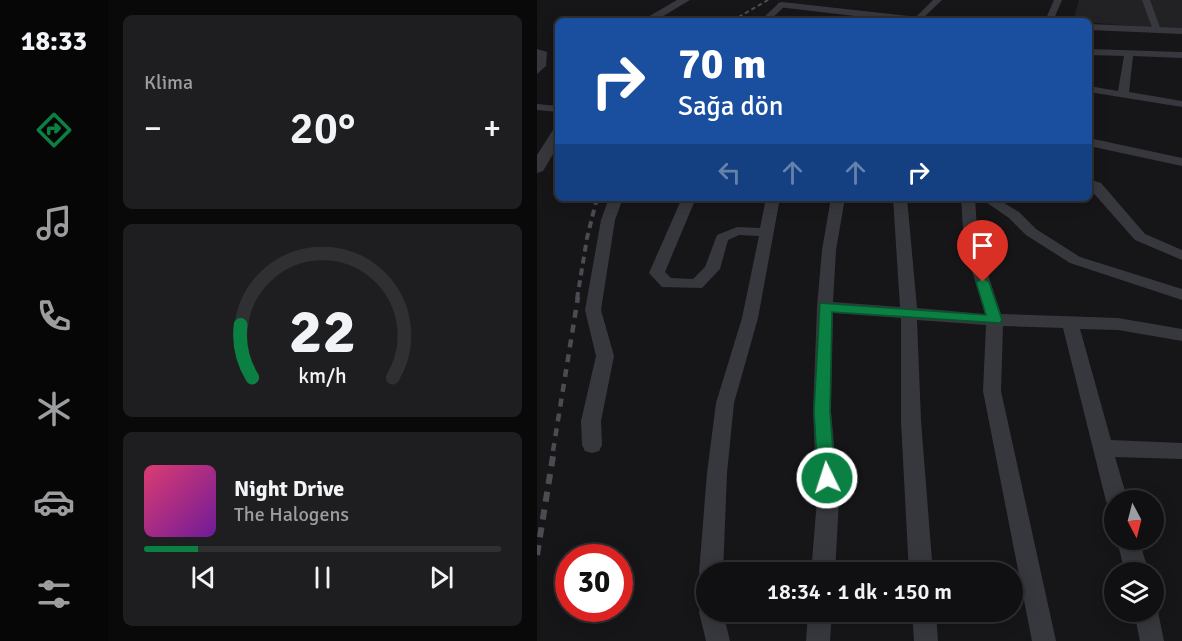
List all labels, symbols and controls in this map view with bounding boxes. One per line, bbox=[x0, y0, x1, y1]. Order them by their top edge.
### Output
text: 18:33 bbox=[21, 25, 87, 58]
text: 70 m bbox=[678, 39, 767, 90]
icon: right bbox=[579, 42, 657, 120]
text: Klima bbox=[144, 70, 193, 95]
text: Sağa dön bbox=[678, 90, 784, 123]
text: 20° bbox=[290, 101, 355, 156]
text: − bbox=[144, 108, 162, 149]
text: + bbox=[483, 108, 501, 149]
icon: directions bbox=[33, 109, 75, 151]
icon: left bbox=[713, 156, 746, 189]
icon: ahead bbox=[776, 156, 809, 189]
icon: ahead bbox=[839, 156, 872, 189]
icon: right bbox=[902, 156, 935, 189]
icon: music bbox=[33, 202, 75, 244]
pin bbox=[957, 220, 1008, 282]
icon: arrive bbox=[966, 229, 999, 262]
text: 22 bbox=[289, 293, 356, 370]
icon: phone bbox=[33, 295, 75, 337]
text: km/h bbox=[298, 363, 347, 389]
icon: climate bbox=[33, 388, 75, 430]
position arrow bbox=[795, 446, 859, 510]
text: Night Drive bbox=[234, 475, 344, 502]
icon: car bbox=[33, 481, 75, 523]
north arrow bbox=[1104, 490, 1164, 550]
map controls bbox=[1104, 490, 1164, 622]
text: The Halogens bbox=[234, 502, 349, 527]
speed limit sign: 30 bbox=[555, 544, 633, 622]
icon: previous bbox=[187, 561, 220, 594]
icon: pause bbox=[306, 561, 339, 594]
icon: next bbox=[425, 561, 458, 594]
button: layers bbox=[1104, 562, 1164, 622]
icon: filters bbox=[33, 573, 75, 615]
text: 18:34 · 1 dk · 150 m bbox=[767, 578, 952, 605]

